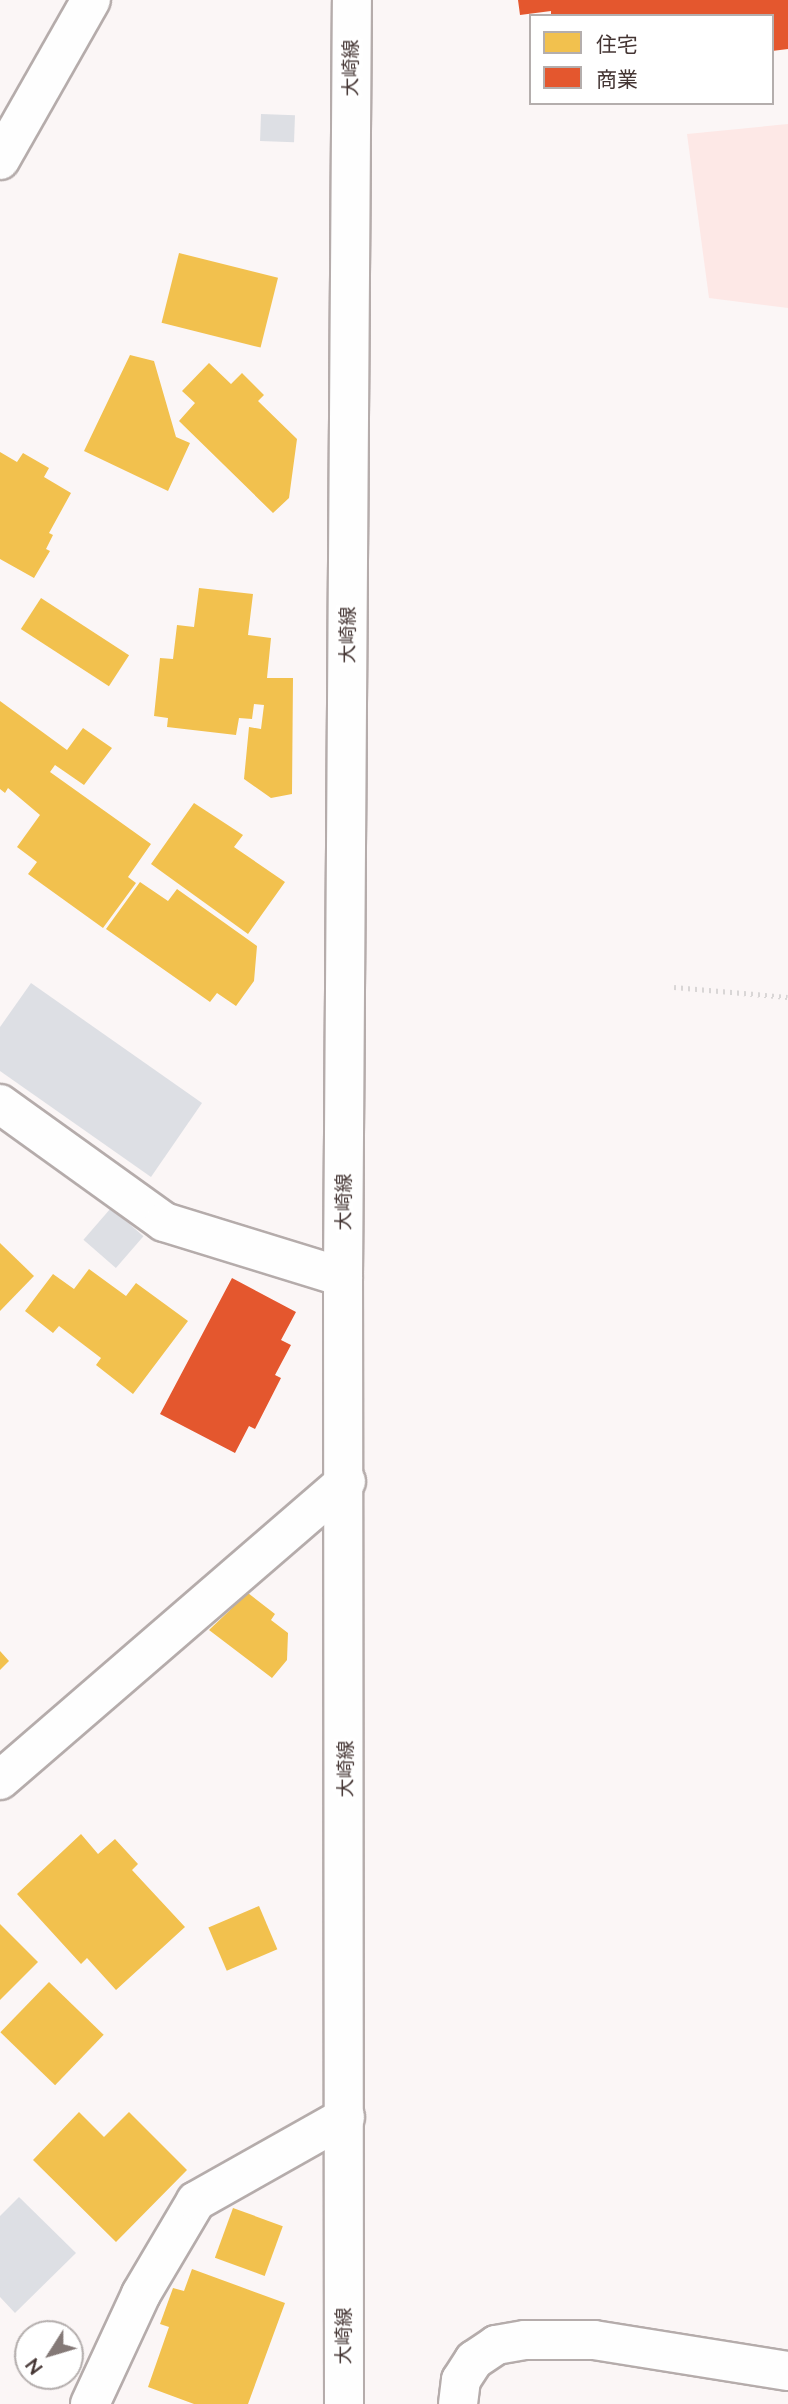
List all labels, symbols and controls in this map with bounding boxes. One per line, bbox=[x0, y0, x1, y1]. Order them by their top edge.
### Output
legend bbox=[529, 14, 774, 105]
text: 住宅 bbox=[596, 31, 638, 57]
street label: 大崎線 bbox=[340, 40, 362, 96]
text: 商業 bbox=[596, 66, 638, 92]
street label: 大崎線 bbox=[337, 607, 359, 663]
street label: 大崎線 bbox=[333, 1174, 355, 1230]
street label: 大崎線 bbox=[335, 1741, 357, 1797]
street label: 大崎線 bbox=[333, 2308, 355, 2364]
north arrow bbox=[14, 2320, 84, 2390]
text: N bbox=[20, 2353, 48, 2379]

